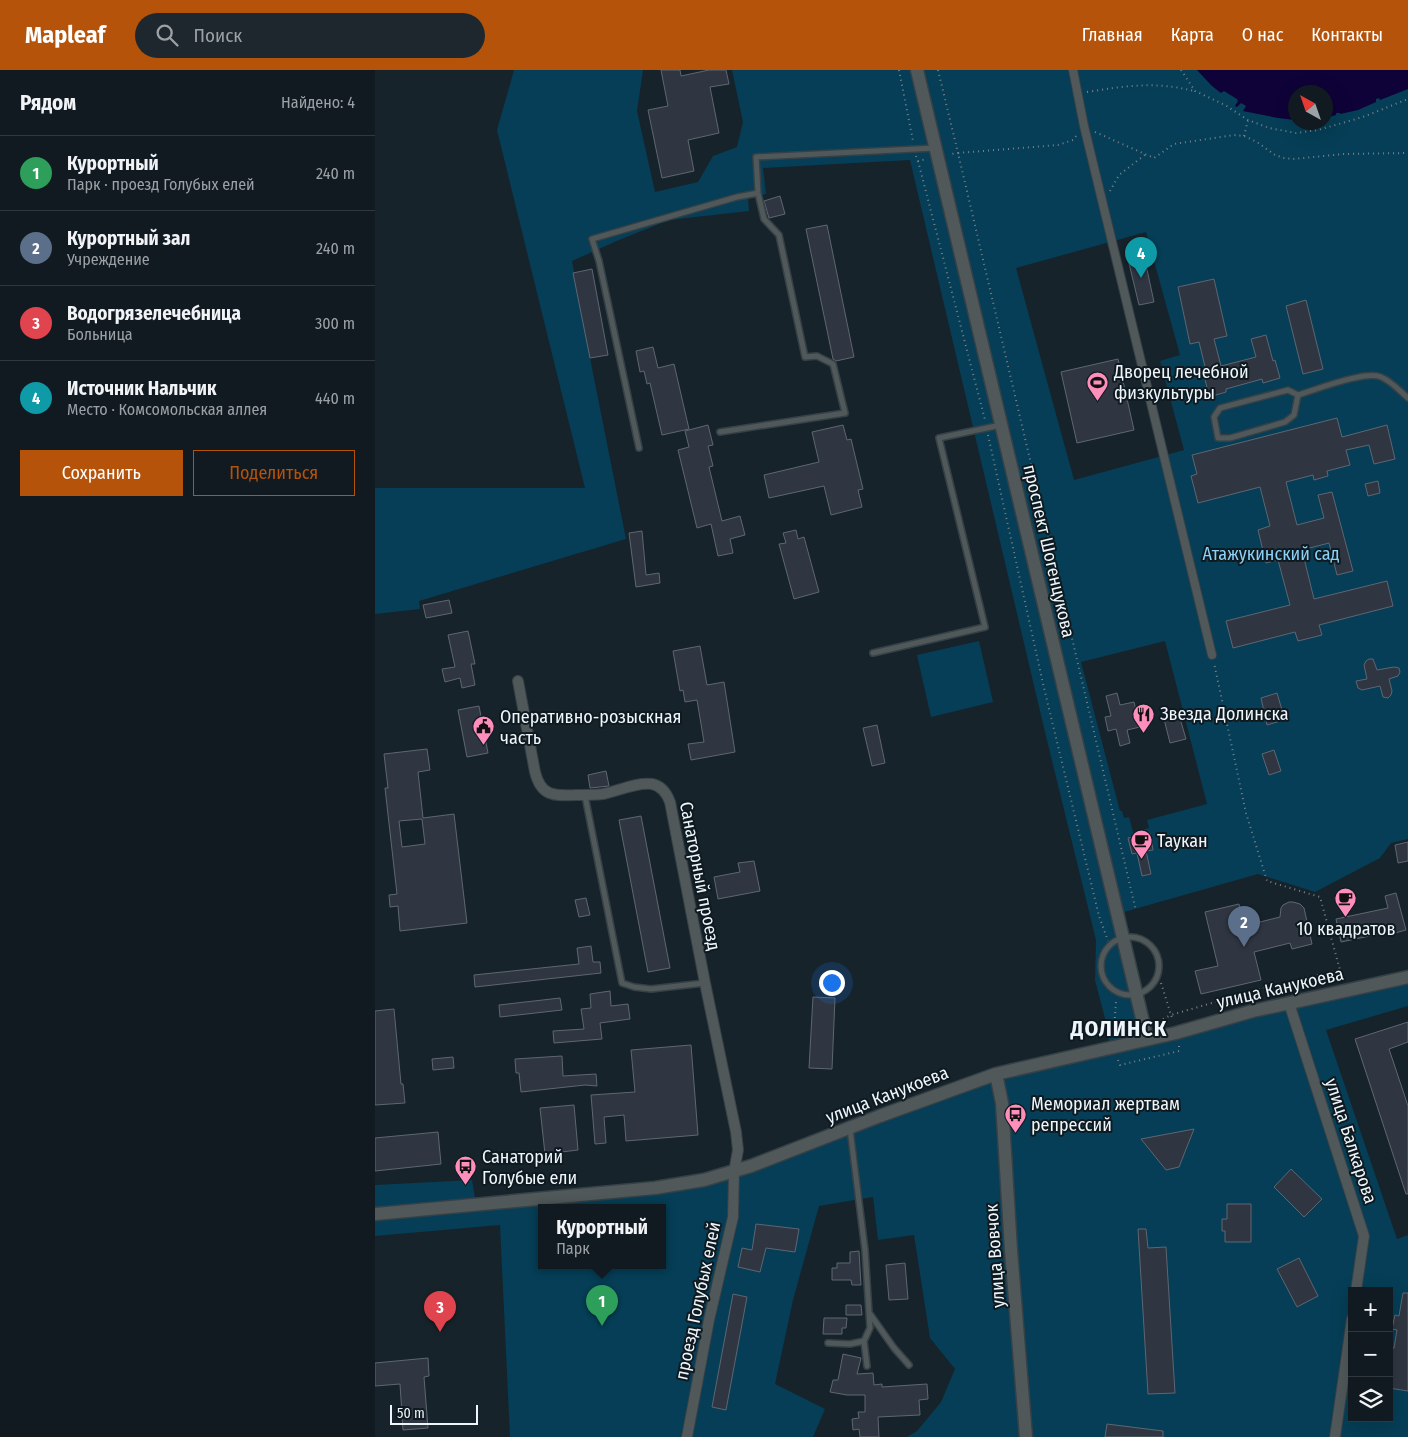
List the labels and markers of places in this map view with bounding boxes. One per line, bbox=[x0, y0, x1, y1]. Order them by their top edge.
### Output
pin: 4 bbox=[1125, 237, 1157, 278]
place label: Дворец лечебной физкультуры bbox=[1113, 361, 1249, 404]
sports icon: Дворец лечебной физкультуры bbox=[1086, 370, 1110, 401]
restaurant icon: Звезда Долинска bbox=[1132, 702, 1156, 733]
place label: Звезда Долинска bbox=[1160, 703, 1289, 725]
place label: Оперативно-розыскная часть bbox=[500, 706, 681, 749]
public building icon: Оперативно-розыскная часть bbox=[472, 715, 496, 746]
cafe icon: Таукан bbox=[1129, 829, 1153, 860]
place label: Таукан bbox=[1157, 830, 1208, 852]
cafe icon: 10 квадратов bbox=[1334, 887, 1358, 918]
pin: 2 bbox=[1228, 906, 1260, 947]
place label: 10 квадратов bbox=[1296, 918, 1396, 940]
place label: Мемориал жертвам репрессий bbox=[1031, 1093, 1180, 1136]
bus stop icon: Мемориал жертвам репрессий bbox=[1003, 1102, 1027, 1133]
place label: Санаторий Голубые ели bbox=[482, 1146, 577, 1189]
bus stop icon: Санаторий Голубые ели bbox=[454, 1155, 478, 1186]
pin: 1 bbox=[586, 1285, 618, 1326]
pin: 3 bbox=[424, 1291, 456, 1332]

